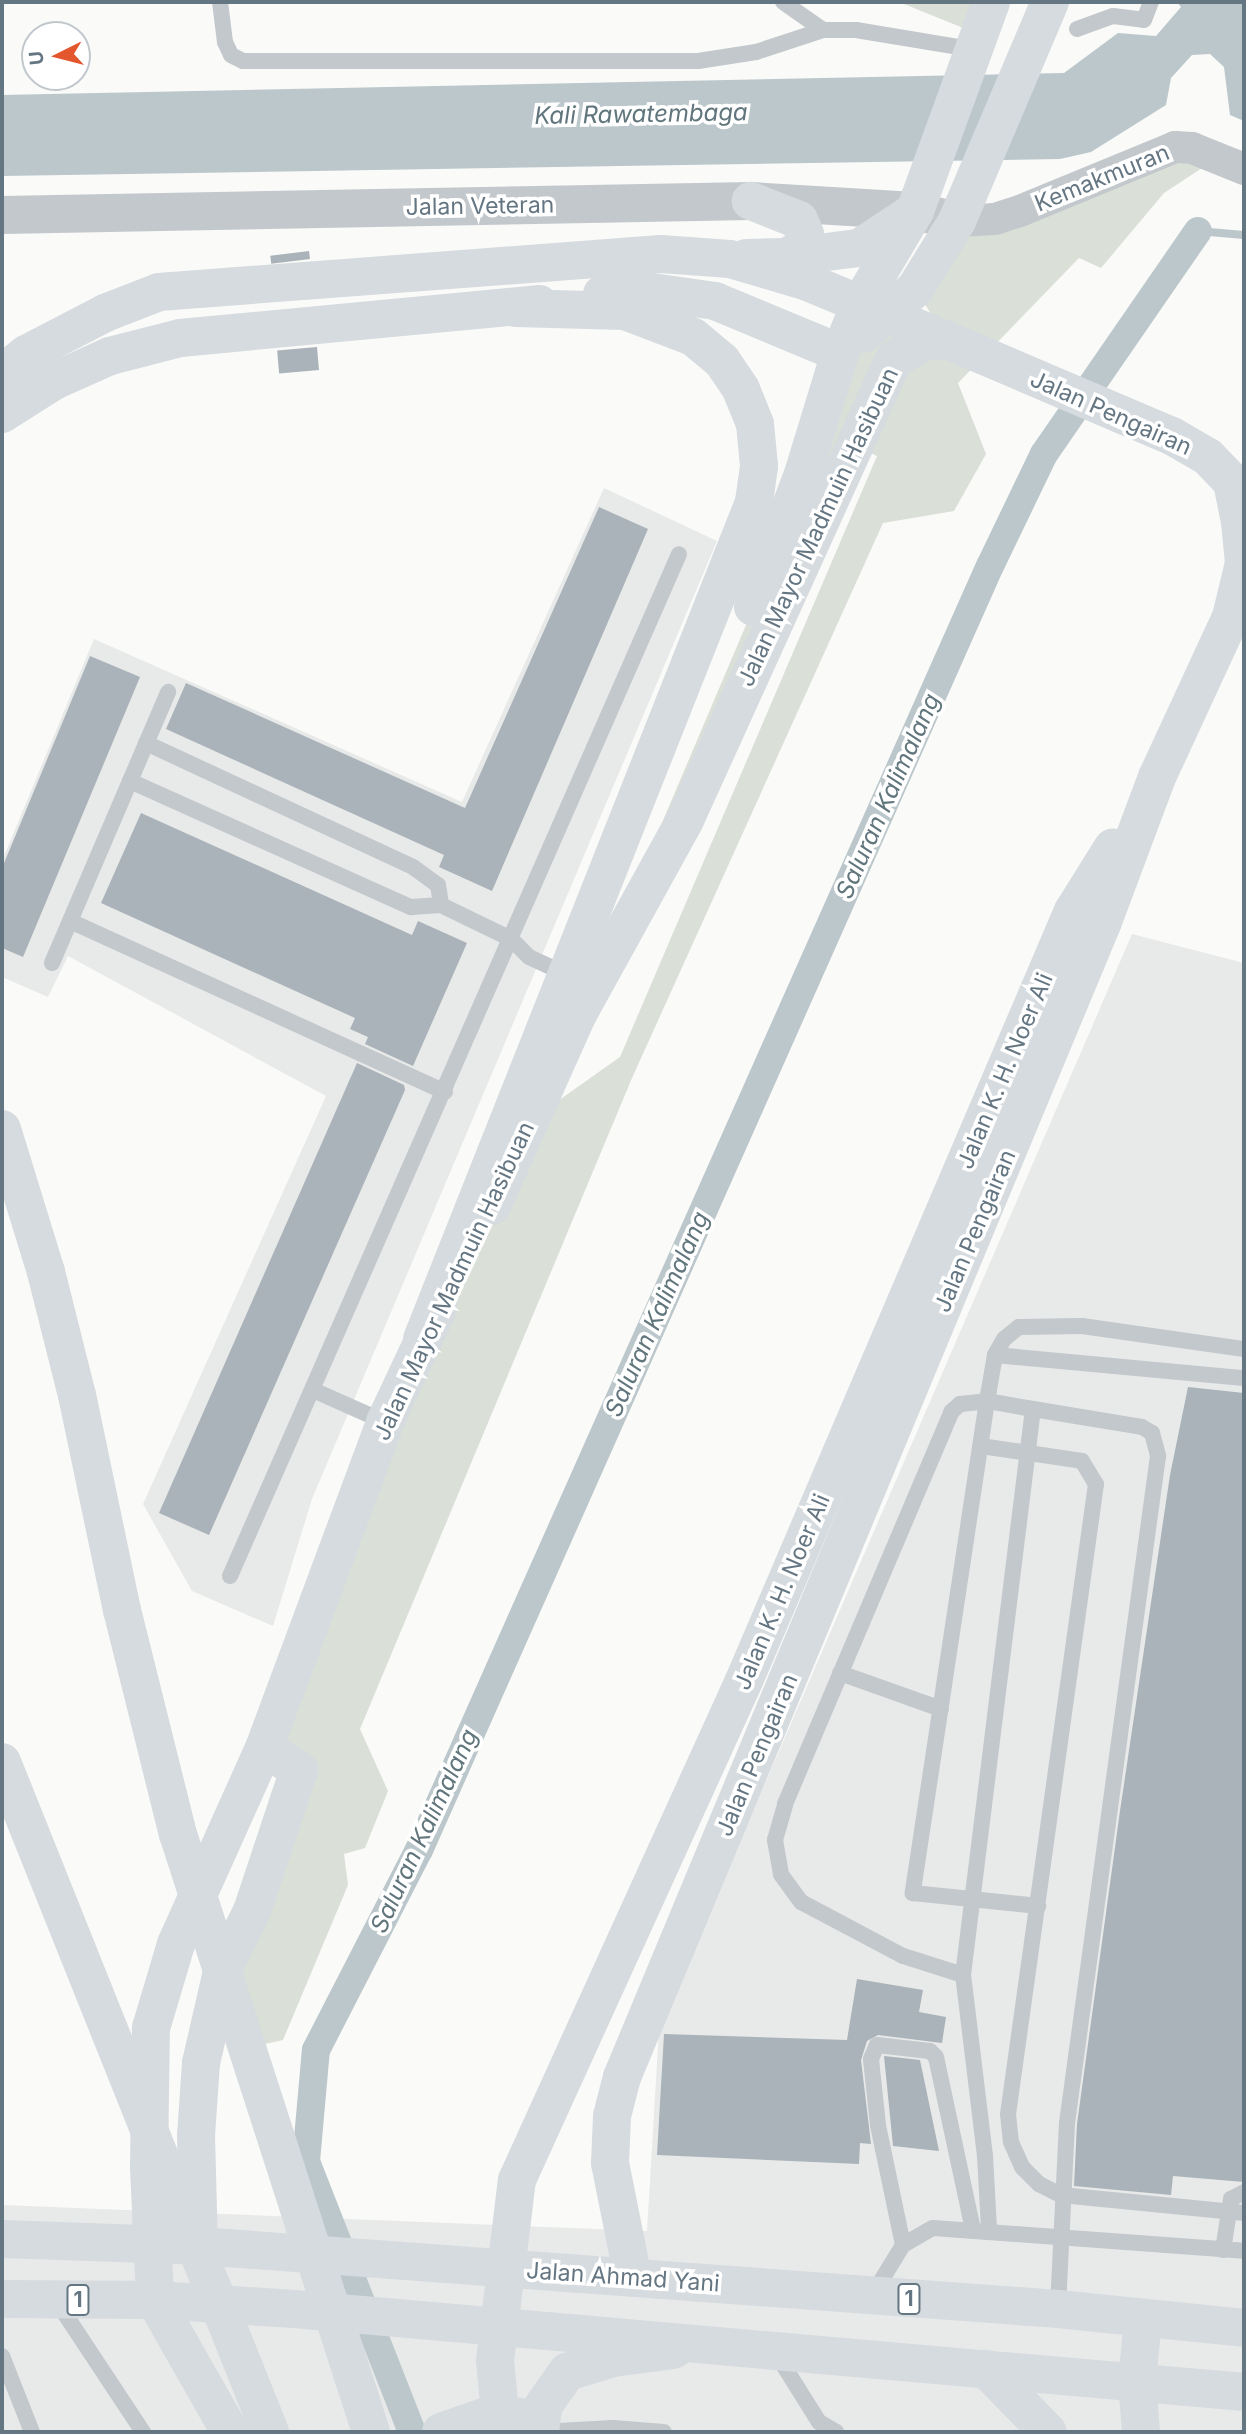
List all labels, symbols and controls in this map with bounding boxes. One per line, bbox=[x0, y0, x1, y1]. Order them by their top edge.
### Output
north arrow bbox=[21, 21, 91, 91]
text: U bbox=[24, 50, 49, 66]
water label: Kali Rawatembaga bbox=[534, 98, 748, 130]
street label: Kemakmuran bbox=[1031, 139, 1173, 217]
street label: Jalan Veteran bbox=[405, 191, 555, 221]
street label: Jalan Mayor Madmuin Hasibuan bbox=[732, 363, 904, 691]
street label: Jalan Pengairan bbox=[1026, 365, 1196, 461]
water label: Saluran Kalimalang bbox=[830, 689, 946, 903]
street label: Jalan K. H. Noer Ali bbox=[951, 969, 1059, 1173]
street label: Jalan Mayor Madmuin Hasibuan bbox=[368, 1117, 540, 1445]
street label: Jalan Pengairan bbox=[928, 1146, 1022, 1316]
water label: Saluran Kalimalang bbox=[599, 1207, 715, 1421]
street label: Jalan K. H. Noer Ali bbox=[728, 1490, 836, 1694]
street label: Jalan Pengairan bbox=[710, 1670, 804, 1840]
water label: Saluran Kalimalang bbox=[364, 1725, 484, 1937]
street label: Jalan Ahmad Yani bbox=[525, 2256, 721, 2298]
road number: 1 bbox=[66, 2282, 90, 2318]
road number: 1 bbox=[897, 2282, 921, 2316]

